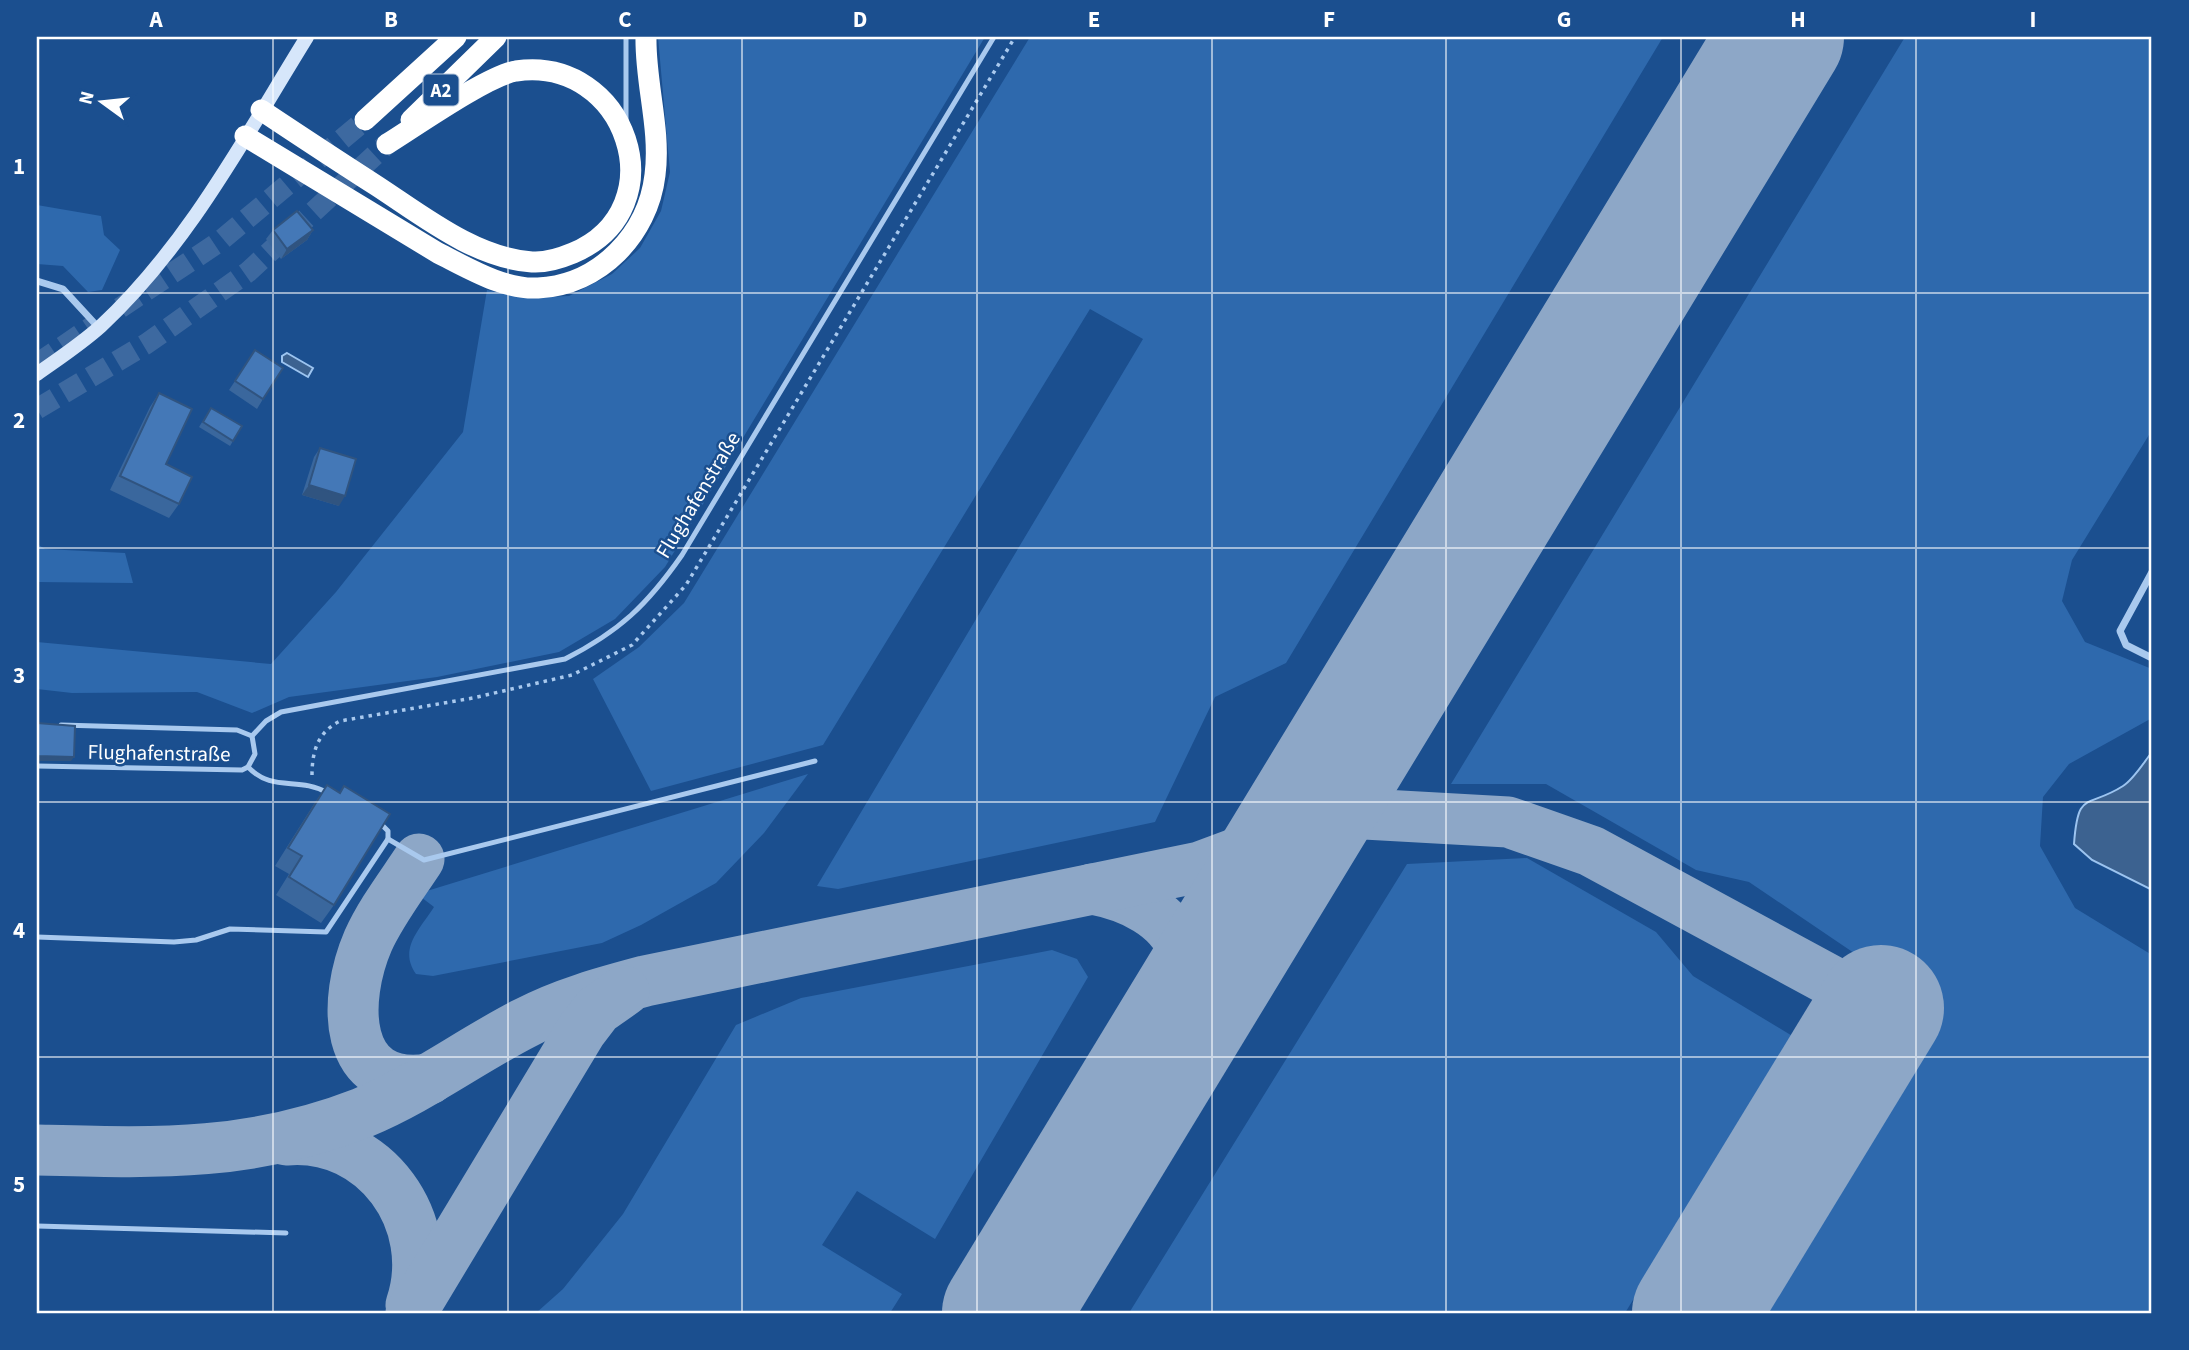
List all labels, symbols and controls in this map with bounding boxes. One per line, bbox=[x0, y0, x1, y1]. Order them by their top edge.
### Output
text: A bbox=[148, 3, 163, 36]
text: B bbox=[384, 3, 398, 36]
text: C bbox=[618, 3, 632, 36]
text: D bbox=[853, 3, 867, 36]
text: E bbox=[1088, 3, 1100, 36]
text: F bbox=[1323, 3, 1335, 36]
text: G bbox=[1557, 3, 1571, 36]
text: H bbox=[1790, 3, 1806, 36]
text: I bbox=[2030, 3, 2036, 36]
north arrow bbox=[66, 66, 136, 136]
road number: A2 bbox=[424, 74, 458, 106]
text: N bbox=[72, 88, 102, 108]
text: 1 bbox=[13, 150, 25, 183]
text: 2 bbox=[13, 404, 25, 437]
street label: Flughafenstraße bbox=[648, 426, 748, 564]
text: 3 bbox=[13, 659, 25, 692]
street label: Flughafenstraße bbox=[87, 737, 231, 769]
text: 4 bbox=[13, 914, 25, 947]
text: 5 bbox=[13, 1168, 25, 1201]

